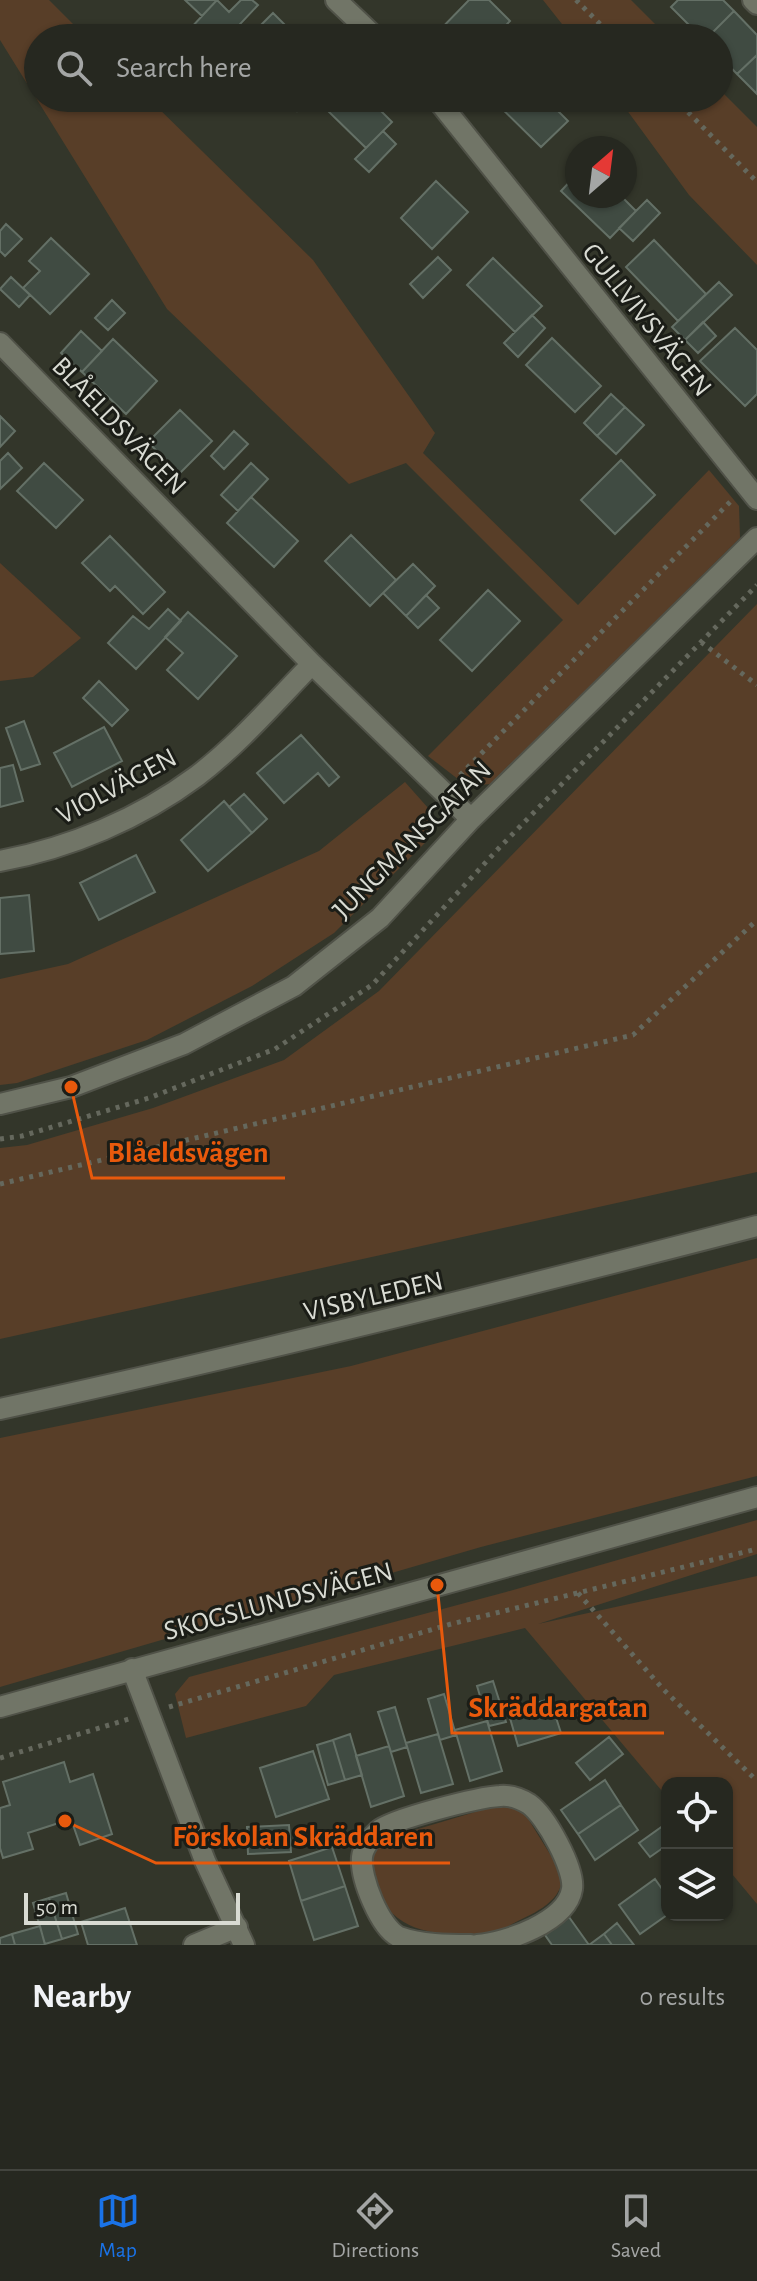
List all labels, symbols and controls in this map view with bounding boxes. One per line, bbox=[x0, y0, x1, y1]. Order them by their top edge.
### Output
search box bbox=[24, 24, 733, 112]
icon: search bbox=[52, 46, 96, 90]
text: Search here bbox=[116, 53, 252, 83]
north arrow bbox=[565, 136, 637, 208]
street label: GULLVIVSVÄGEN bbox=[576, 237, 718, 402]
street label: BLÅELDSVÄGEN bbox=[46, 350, 193, 501]
street label: VIOLVÄGEN bbox=[51, 742, 181, 830]
street label: JUNGMANSGATAN bbox=[328, 756, 497, 925]
callout: Blåeldsvägen bbox=[92, 1124, 285, 1178]
text: Blåeldsvägen bbox=[107, 1138, 269, 1168]
street label: VISBYLEDEN bbox=[301, 1267, 446, 1327]
street label: SKOGSLUNDSVÄGEN bbox=[161, 1556, 396, 1646]
callout: Skräddargatan bbox=[452, 1679, 664, 1733]
text: Skräddargatan bbox=[468, 1693, 648, 1723]
map controls bbox=[661, 1777, 733, 1921]
button: locate bbox=[661, 1777, 733, 1849]
callout: Förskolan Skräddaren bbox=[156, 1809, 450, 1863]
text: Förskolan Skräddaren bbox=[172, 1822, 434, 1852]
button: layers bbox=[661, 1849, 733, 1921]
scale bar bbox=[24, 1889, 240, 1925]
text: 50 m bbox=[36, 1896, 78, 1918]
text: Nearby bbox=[32, 1980, 131, 2014]
text: 0 results bbox=[639, 1984, 725, 2010]
tab: Map bbox=[96, 2189, 140, 2263]
tab: Directions bbox=[331, 2189, 419, 2263]
tab: Saved bbox=[611, 2189, 661, 2263]

